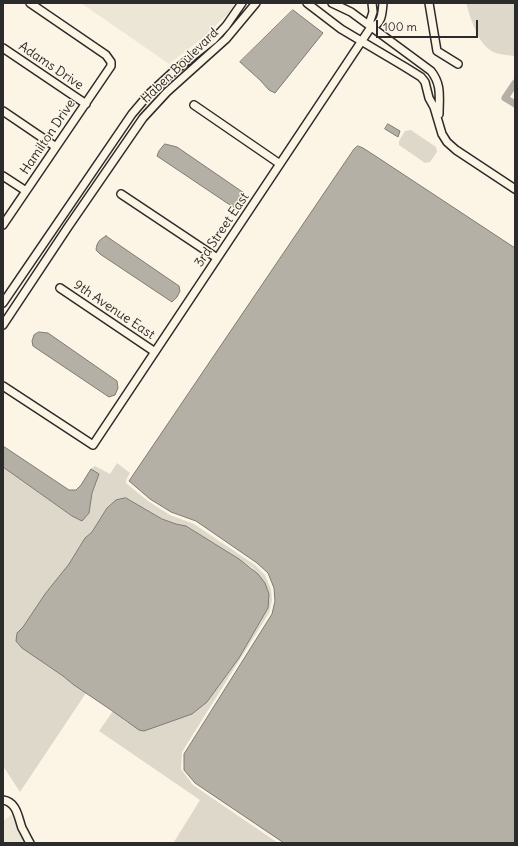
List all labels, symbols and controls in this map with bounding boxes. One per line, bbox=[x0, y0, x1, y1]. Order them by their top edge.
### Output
scale bar bbox=[378, 12, 480, 38]
text: 100 m bbox=[383, 19, 417, 34]
street label: Haben Boulevard bbox=[138, 25, 222, 107]
street label: Adams Drive bbox=[16, 39, 86, 93]
street label: Hamilton Drive bbox=[17, 97, 79, 177]
street label: 3rd Street East bbox=[191, 190, 253, 270]
street label: 9th Avenue East bbox=[71, 277, 157, 343]

